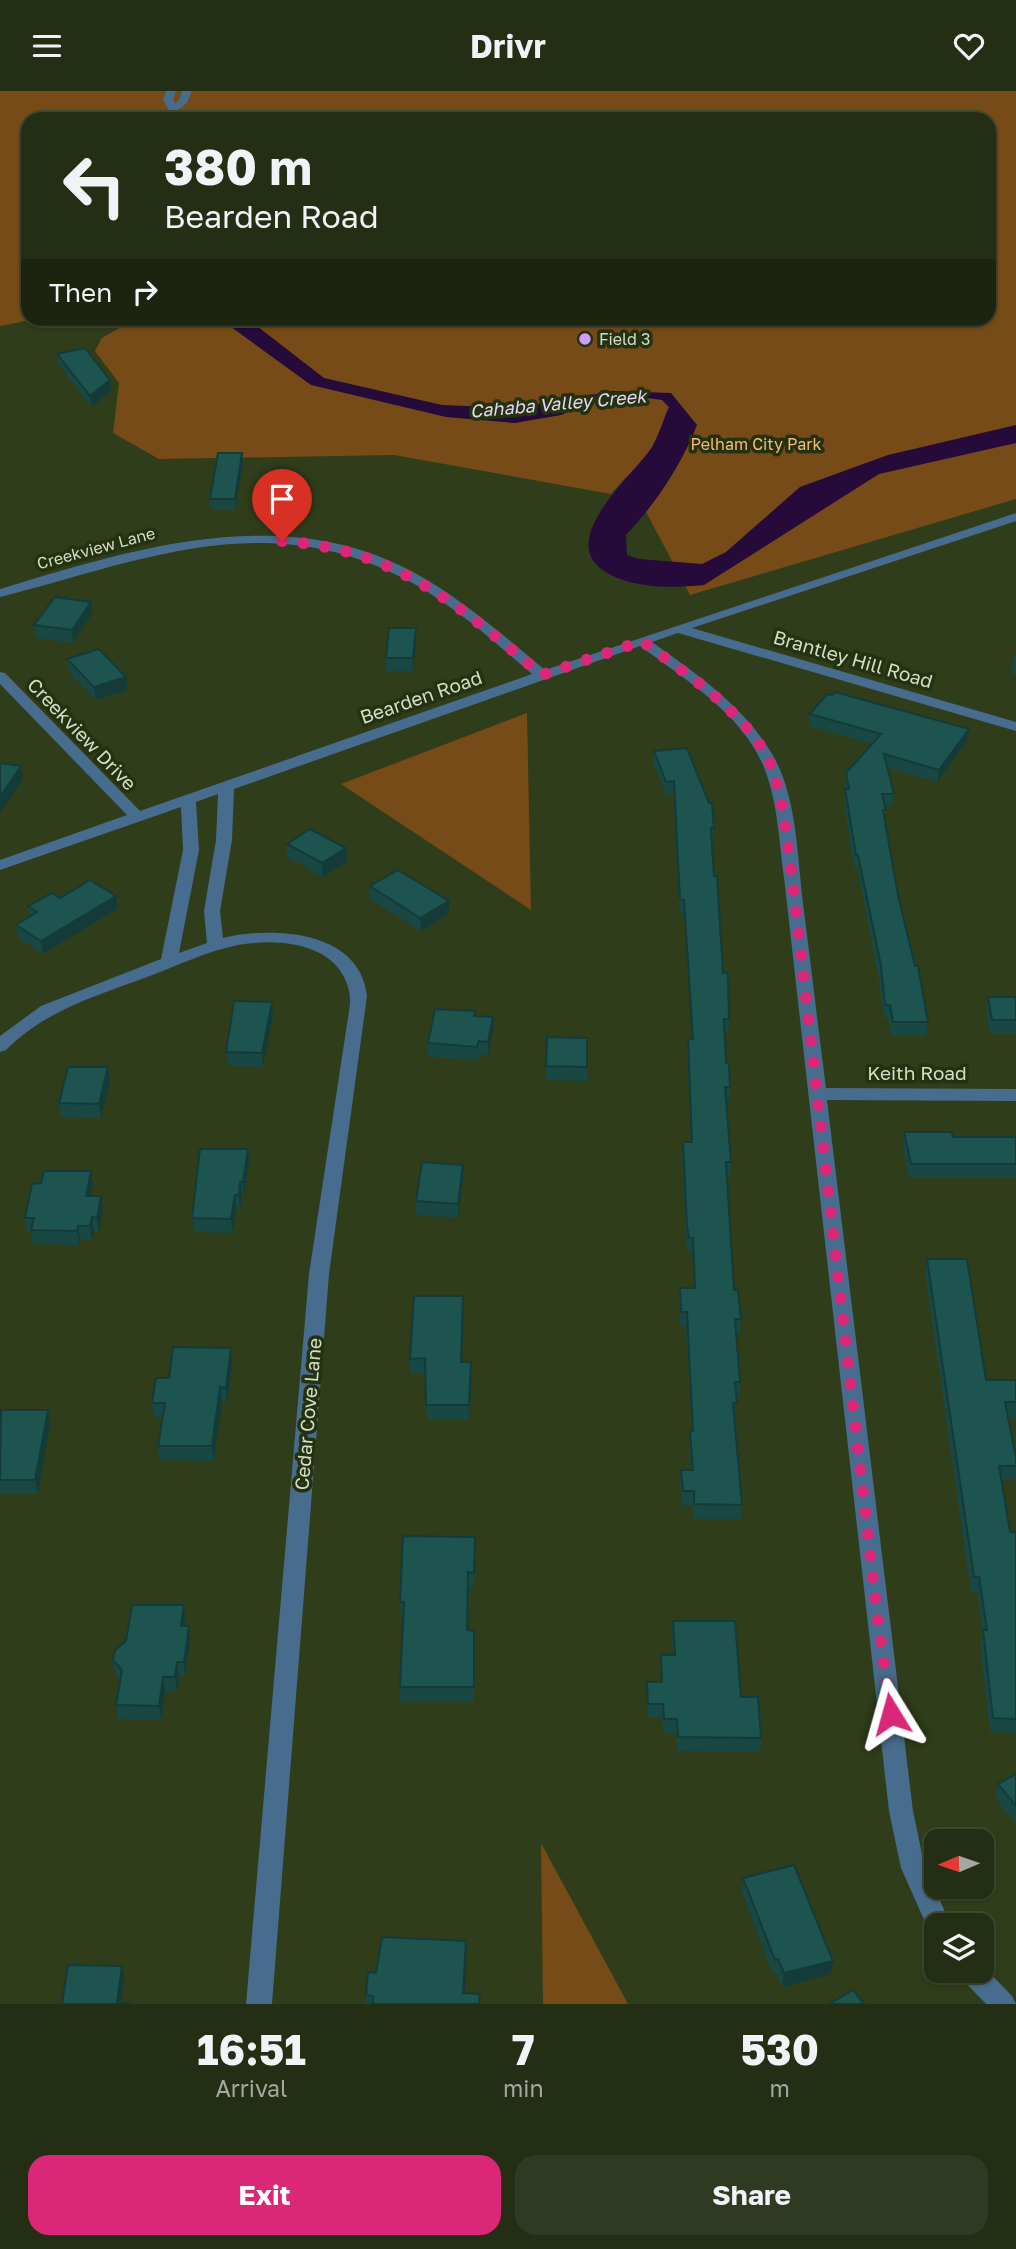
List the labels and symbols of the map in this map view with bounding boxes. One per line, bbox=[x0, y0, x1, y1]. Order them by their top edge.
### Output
place label: Field 3 bbox=[599, 329, 650, 349]
marker: Field 3 bbox=[577, 331, 593, 347]
water label: Cahaba Valley Creek bbox=[469, 384, 649, 422]
park label: Pelham City Park bbox=[690, 434, 822, 454]
pin bbox=[252, 469, 312, 541]
street label: Creekview Lane bbox=[35, 523, 157, 573]
street label: Brantley Hill Road bbox=[771, 625, 935, 692]
street label: Bearden Road bbox=[357, 665, 485, 728]
street label: Creekview Drive bbox=[23, 673, 142, 794]
street label: Keith Road bbox=[867, 1061, 967, 1084]
street label: Cedar Cove Lane bbox=[289, 1337, 326, 1491]
position arrow bbox=[854, 1677, 928, 1751]
north arrow bbox=[924, 1829, 994, 1899]

